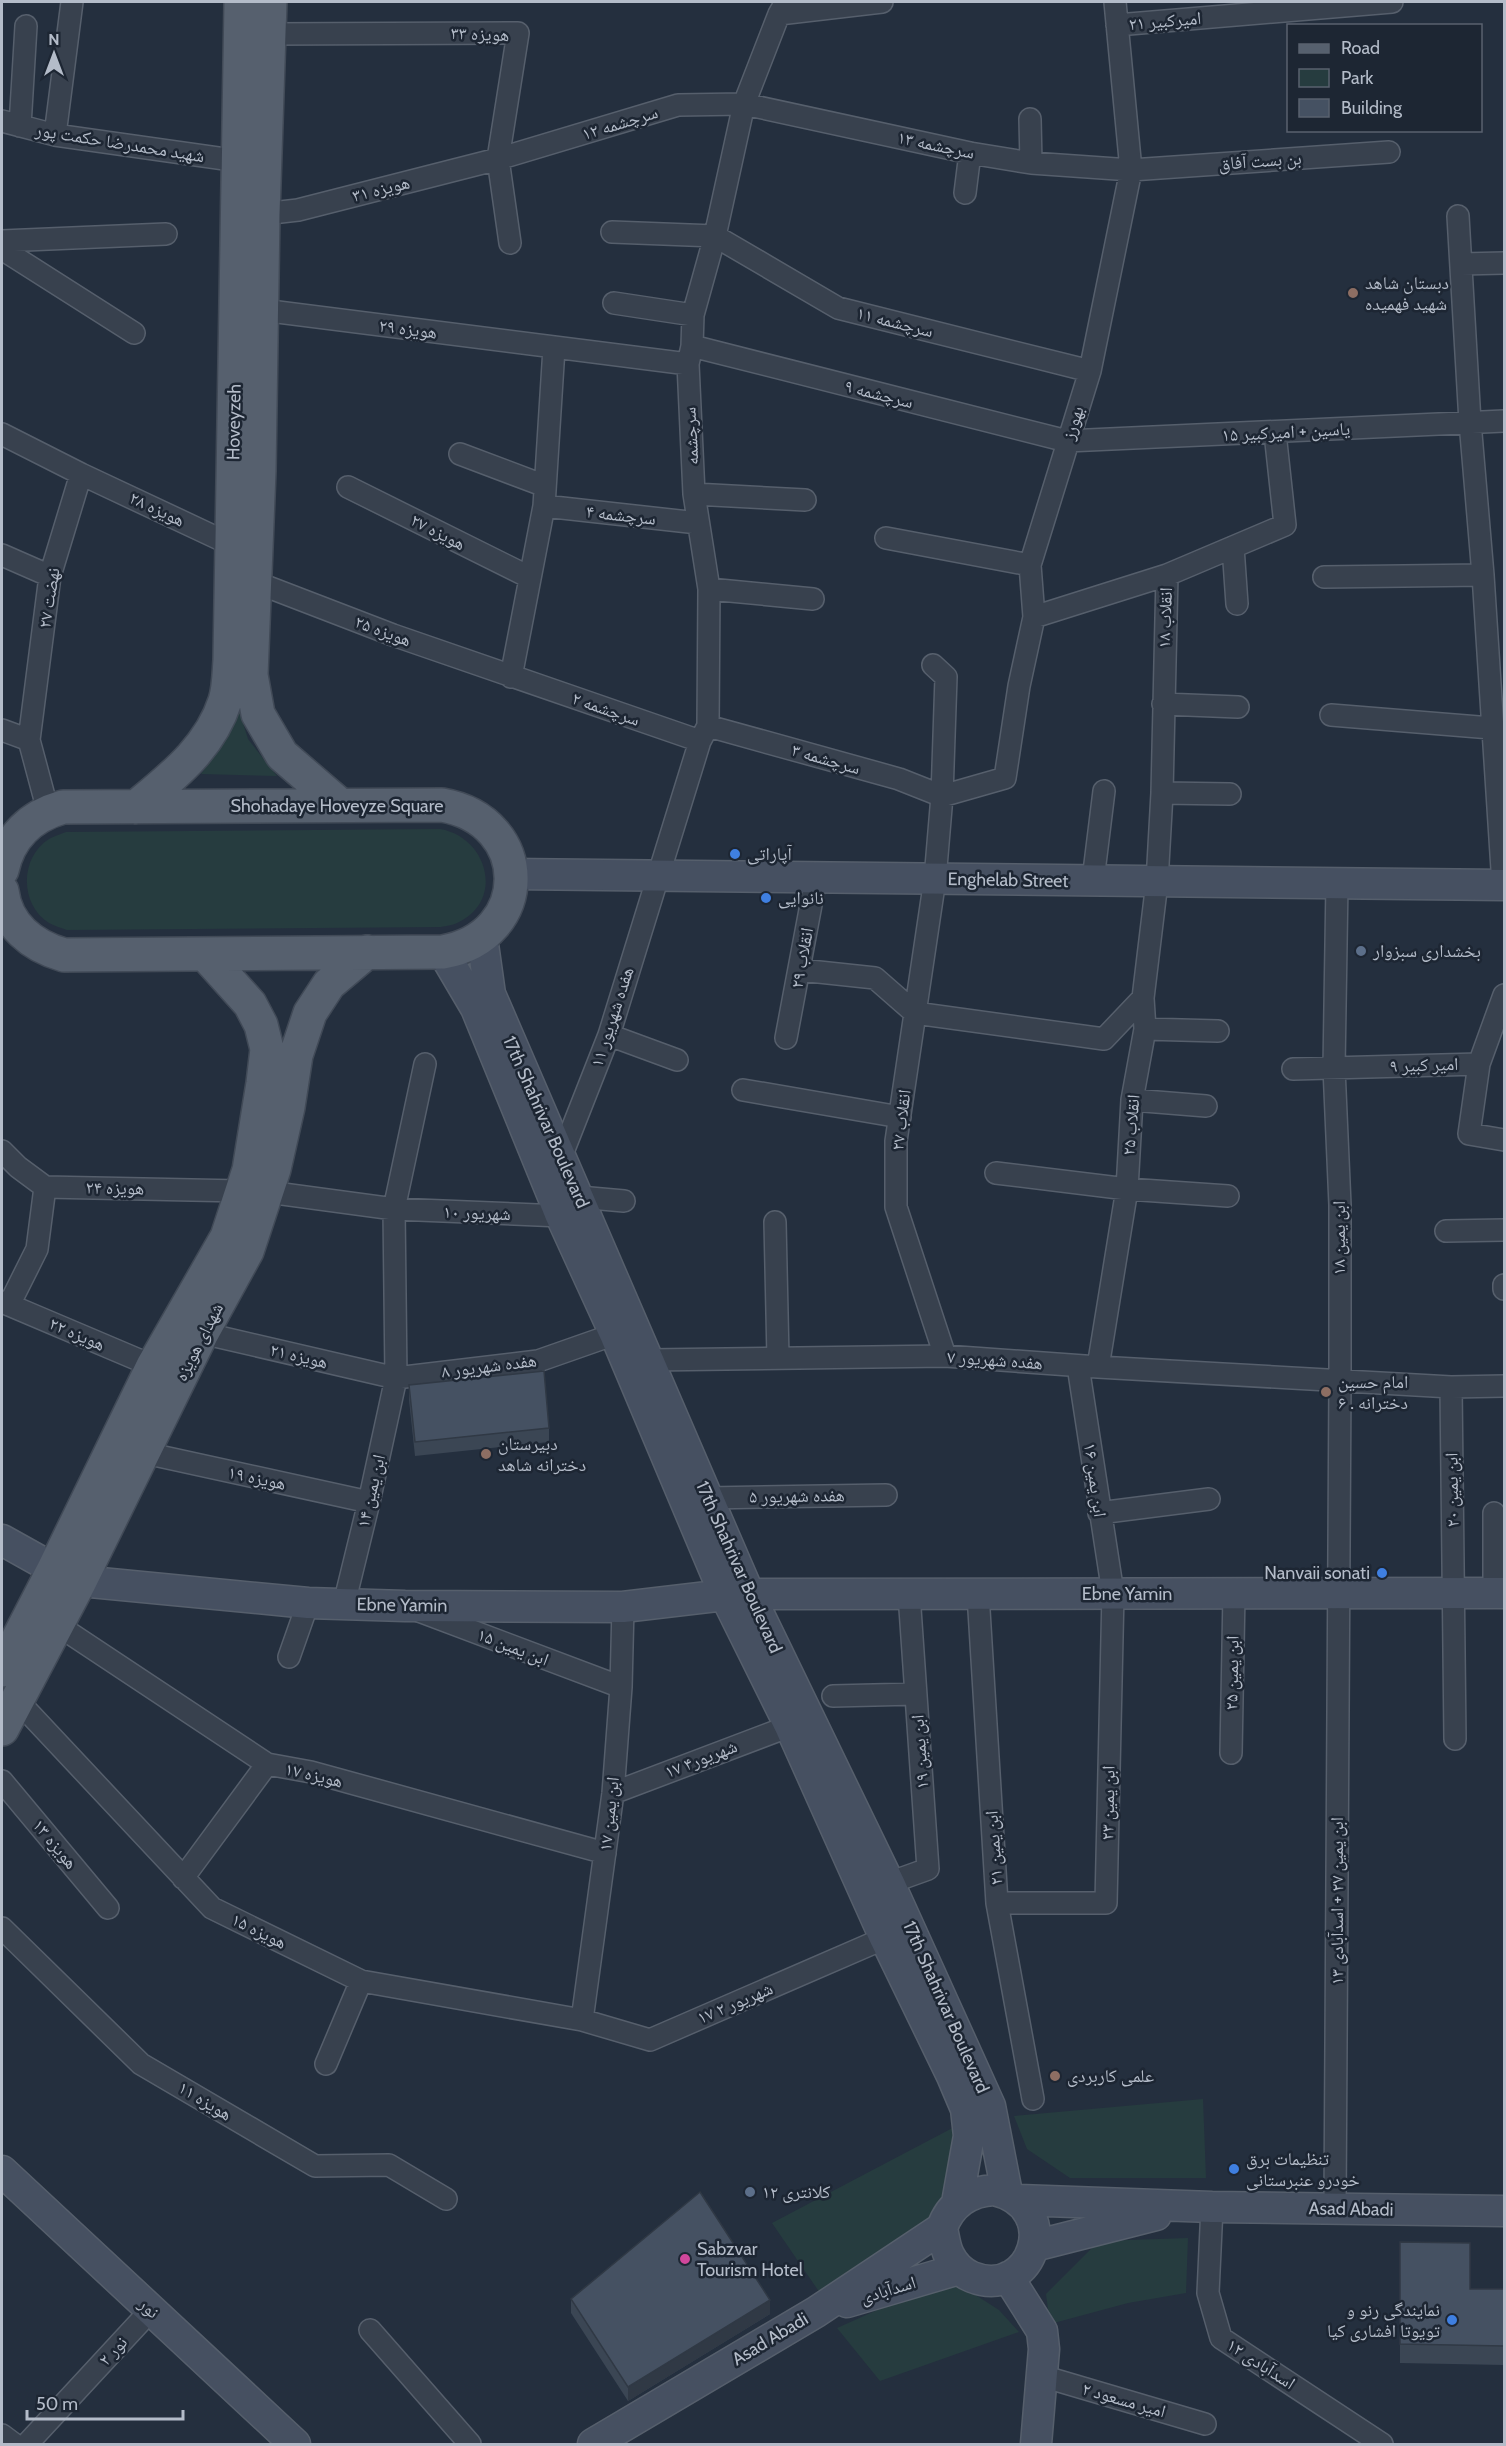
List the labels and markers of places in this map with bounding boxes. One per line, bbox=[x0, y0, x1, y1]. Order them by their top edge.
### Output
place label: دبستان شاهد شهید فهمیده bbox=[1365, 272, 1449, 315]
marker: دبستان شاهد شهید فهمیده bbox=[1346, 286, 1360, 300]
place label: آپاراتی bbox=[747, 843, 792, 865]
marker: آپاراتی bbox=[728, 847, 742, 861]
place label: نانوایی bbox=[778, 887, 824, 909]
marker: نانوایی bbox=[759, 891, 773, 905]
place label: بخشداری سبزوار bbox=[1372, 940, 1481, 962]
marker: بخشداری سبزوار bbox=[1354, 944, 1368, 958]
place label: امام حسین ۶ . دخترانه bbox=[1338, 1371, 1408, 1414]
marker: امام حسین ۶ . دخترانه bbox=[1319, 1385, 1333, 1399]
place label: دبیرستان دخترانه شاهد bbox=[498, 1433, 586, 1476]
marker: دبیرستان دخترانه شاهد bbox=[479, 1447, 493, 1461]
place label: Nanvaii sonati bbox=[1264, 1562, 1370, 1584]
marker: Nanvaii sonati bbox=[1375, 1566, 1389, 1580]
place label: علمی کاربردی bbox=[1067, 2065, 1154, 2087]
marker: علمی کاربردی bbox=[1048, 2069, 1062, 2083]
place label: تنظیمات برق خودرو عنبرستانی bbox=[1246, 2148, 1360, 2191]
marker: تنظیمات برق خودرو عنبرستانی bbox=[1227, 2162, 1241, 2176]
place label: کلانتری ۱۲ bbox=[762, 2181, 831, 2203]
marker: کلانتری ۱۲ bbox=[743, 2185, 757, 2199]
place label: Sabzvar Tourism Hotel bbox=[697, 2238, 804, 2281]
marker: Sabzvar Tourism Hotel bbox=[678, 2252, 692, 2266]
place label: نمایندگی رنو و تویوتا افشاری کیا bbox=[1327, 2299, 1440, 2342]
marker: نمایندگی رنو و تویوتا افشاری کیا bbox=[1445, 2313, 1459, 2327]

